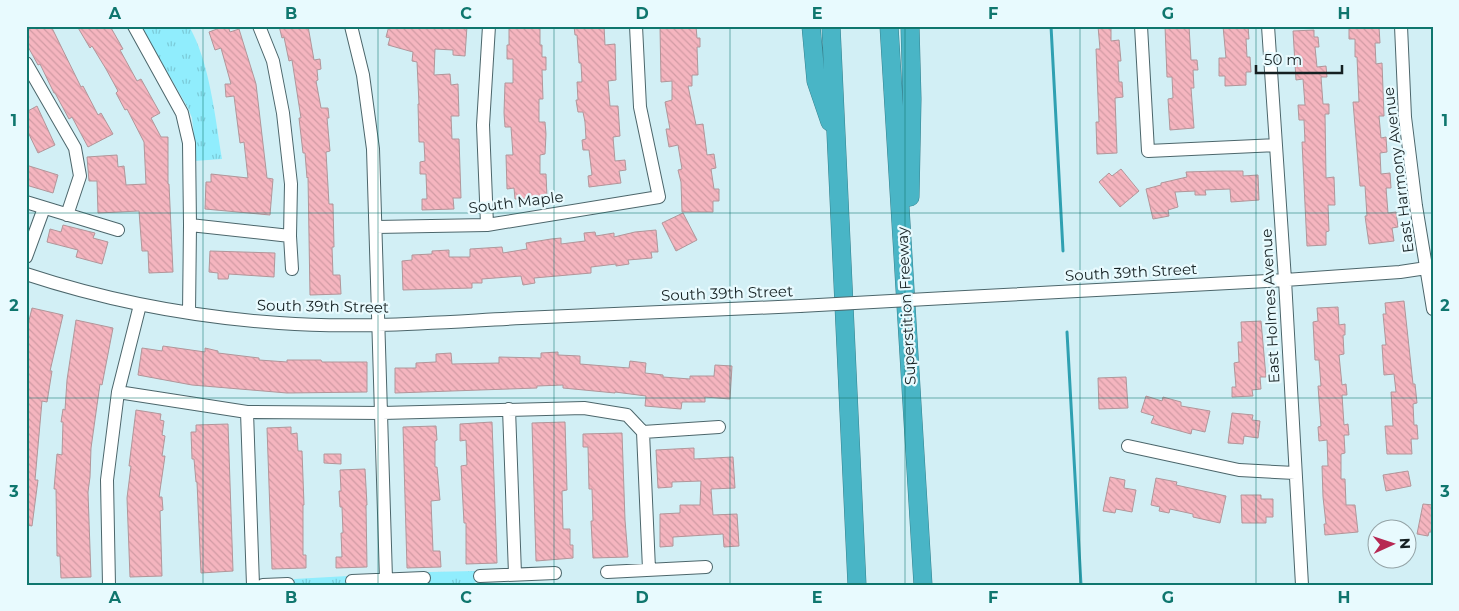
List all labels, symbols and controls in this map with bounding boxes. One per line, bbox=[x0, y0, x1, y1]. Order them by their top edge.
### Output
text: A bbox=[108, 4, 122, 23]
text: B bbox=[285, 4, 297, 23]
text: C bbox=[460, 4, 472, 23]
text: D bbox=[635, 4, 649, 23]
text: E bbox=[812, 4, 822, 23]
text: F bbox=[988, 4, 998, 23]
text: G bbox=[1162, 4, 1174, 23]
text: H bbox=[1338, 4, 1350, 23]
scale bar bbox=[1256, 42, 1343, 74]
text: 50 m bbox=[1264, 50, 1302, 69]
street label: East Harmony Avenue bbox=[1378, 86, 1418, 254]
text: 1 bbox=[11, 111, 17, 130]
text: 1 bbox=[1442, 111, 1448, 130]
street label: South Maple bbox=[468, 187, 564, 217]
street label: Superstition Freeway bbox=[892, 226, 920, 385]
street label: East Holmes Avenue bbox=[1256, 228, 1284, 384]
street label: South 39th Street bbox=[1065, 259, 1197, 285]
street label: South 39th Street bbox=[661, 281, 793, 305]
street label: South 39th Street bbox=[257, 295, 389, 317]
text: 2 bbox=[9, 296, 19, 315]
text: 2 bbox=[1440, 296, 1450, 315]
text: 3 bbox=[8, 482, 19, 501]
text: 3 bbox=[1439, 482, 1450, 501]
north arrow bbox=[1366, 518, 1416, 568]
text: N bbox=[1396, 537, 1414, 549]
text: A bbox=[108, 588, 122, 607]
text: B bbox=[285, 588, 297, 607]
text: C bbox=[460, 588, 472, 607]
text: D bbox=[635, 588, 649, 607]
text: E bbox=[812, 588, 822, 607]
text: F bbox=[988, 588, 998, 607]
text: G bbox=[1162, 588, 1174, 607]
text: H bbox=[1338, 588, 1350, 607]

